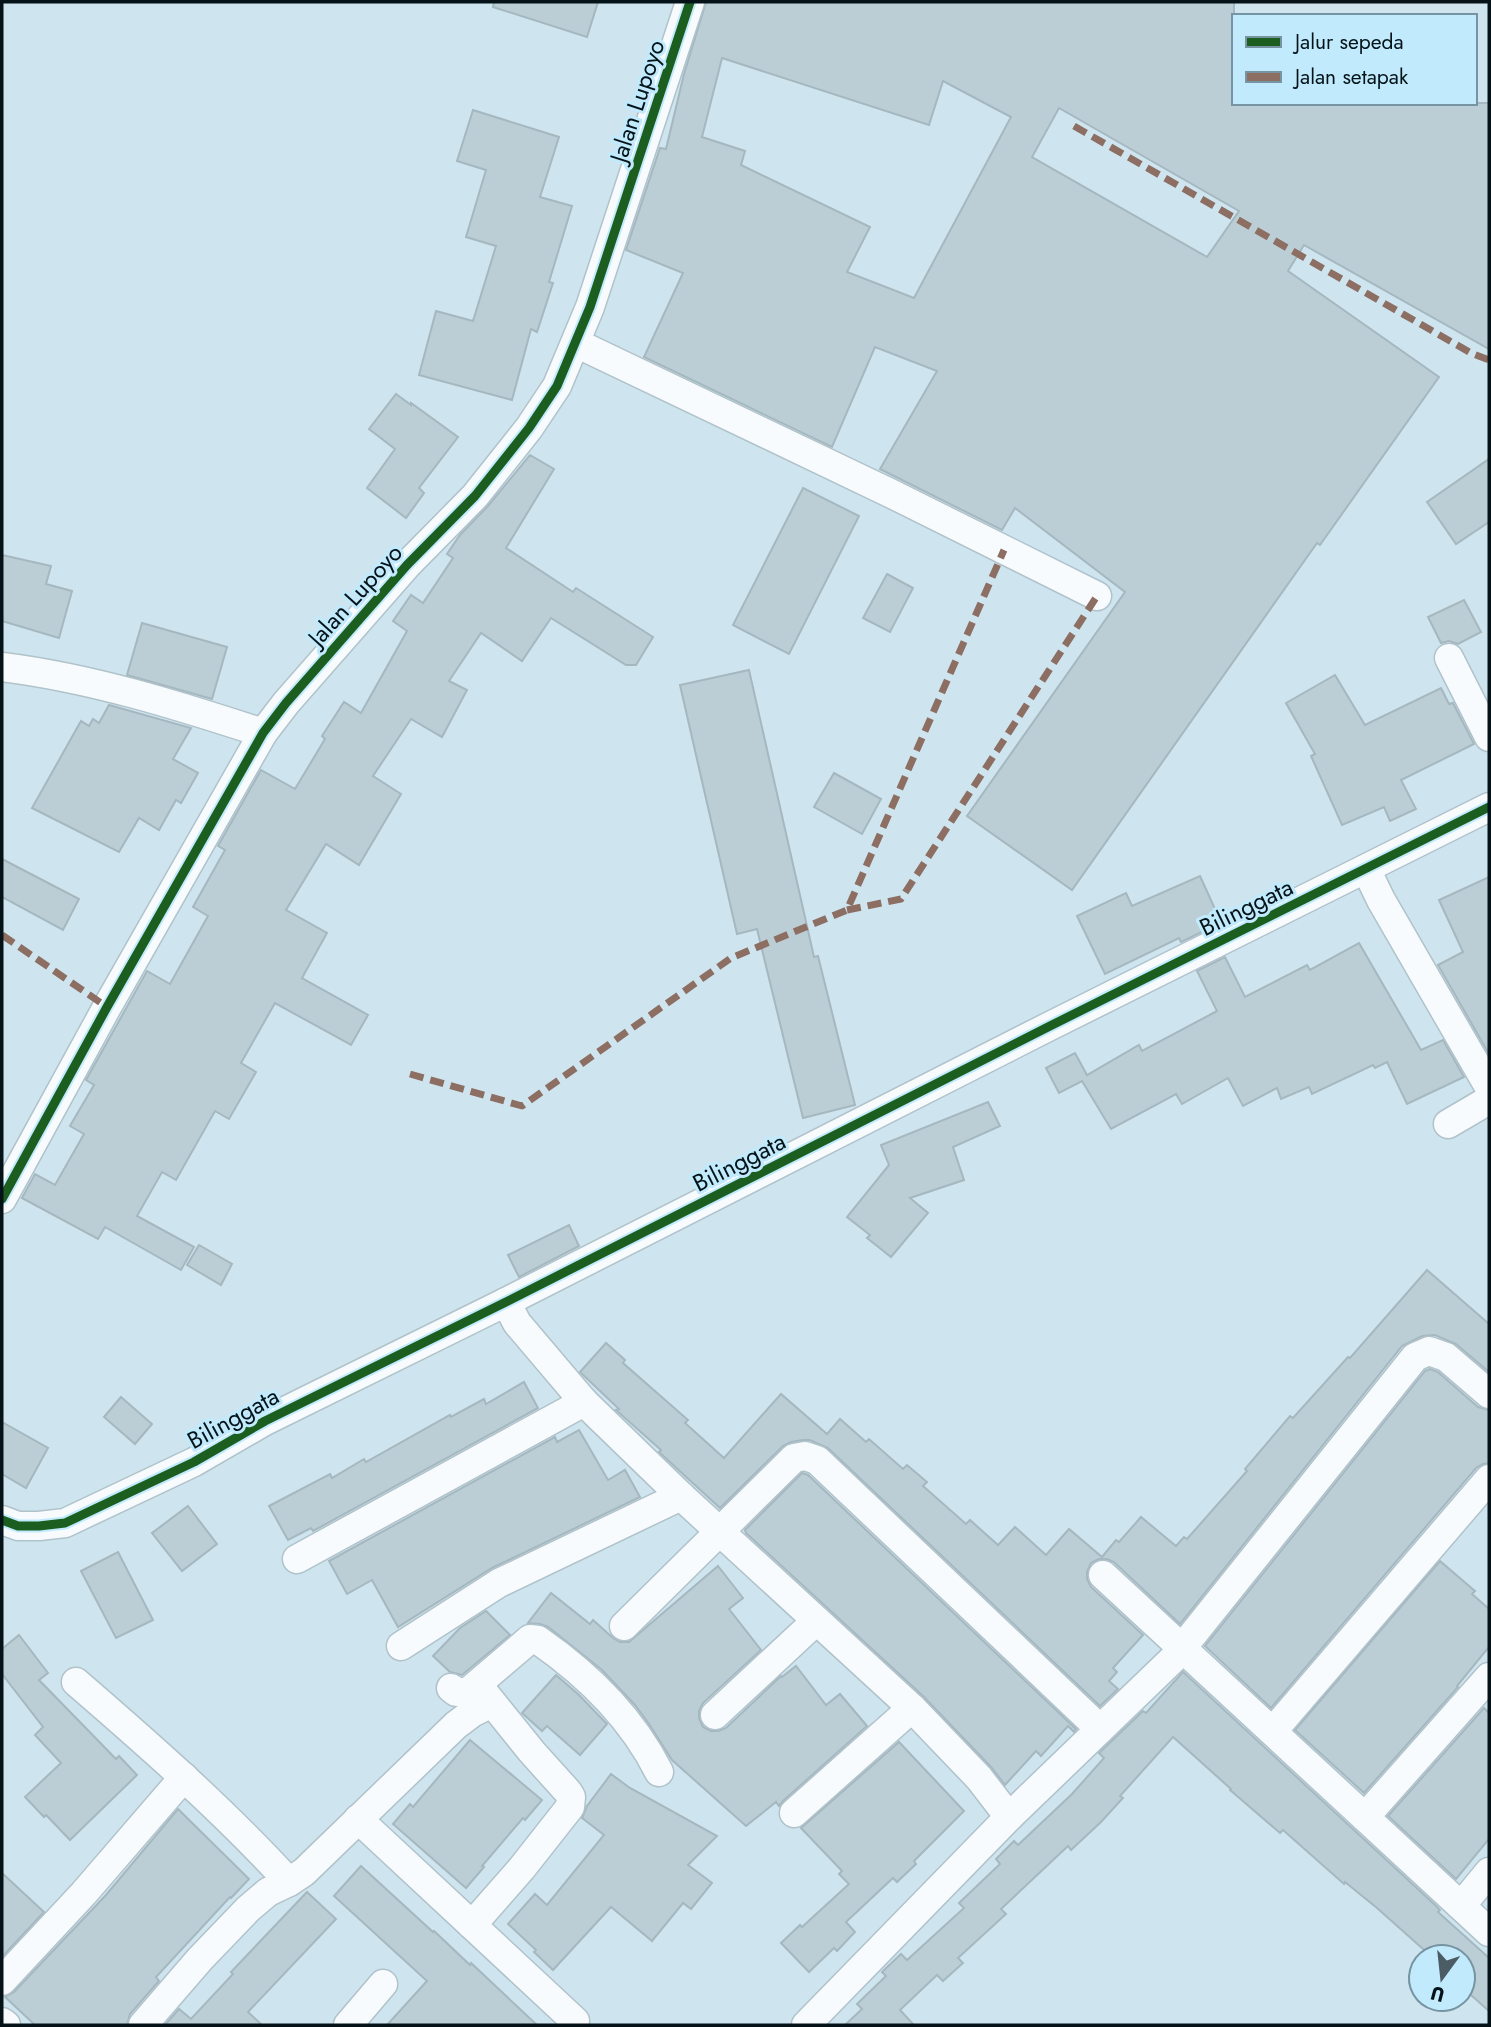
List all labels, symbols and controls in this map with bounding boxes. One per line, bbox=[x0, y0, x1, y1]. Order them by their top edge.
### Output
legend bbox=[1232, 14, 1477, 105]
text: Jalur sepeda bbox=[1292, 27, 1404, 57]
street label: Jalan Lupoyo bbox=[600, 35, 673, 170]
text: Jalan setapak bbox=[1292, 62, 1409, 92]
street label: Jalan Lupoyo bbox=[298, 536, 410, 656]
street label: Bilinggata bbox=[1193, 869, 1299, 945]
street label: Bilinggata bbox=[686, 1124, 792, 1200]
street label: Bilinggata bbox=[181, 1378, 285, 1458]
north arrow bbox=[1407, 1943, 1477, 2013]
text: U bbox=[1428, 1979, 1448, 2009]

